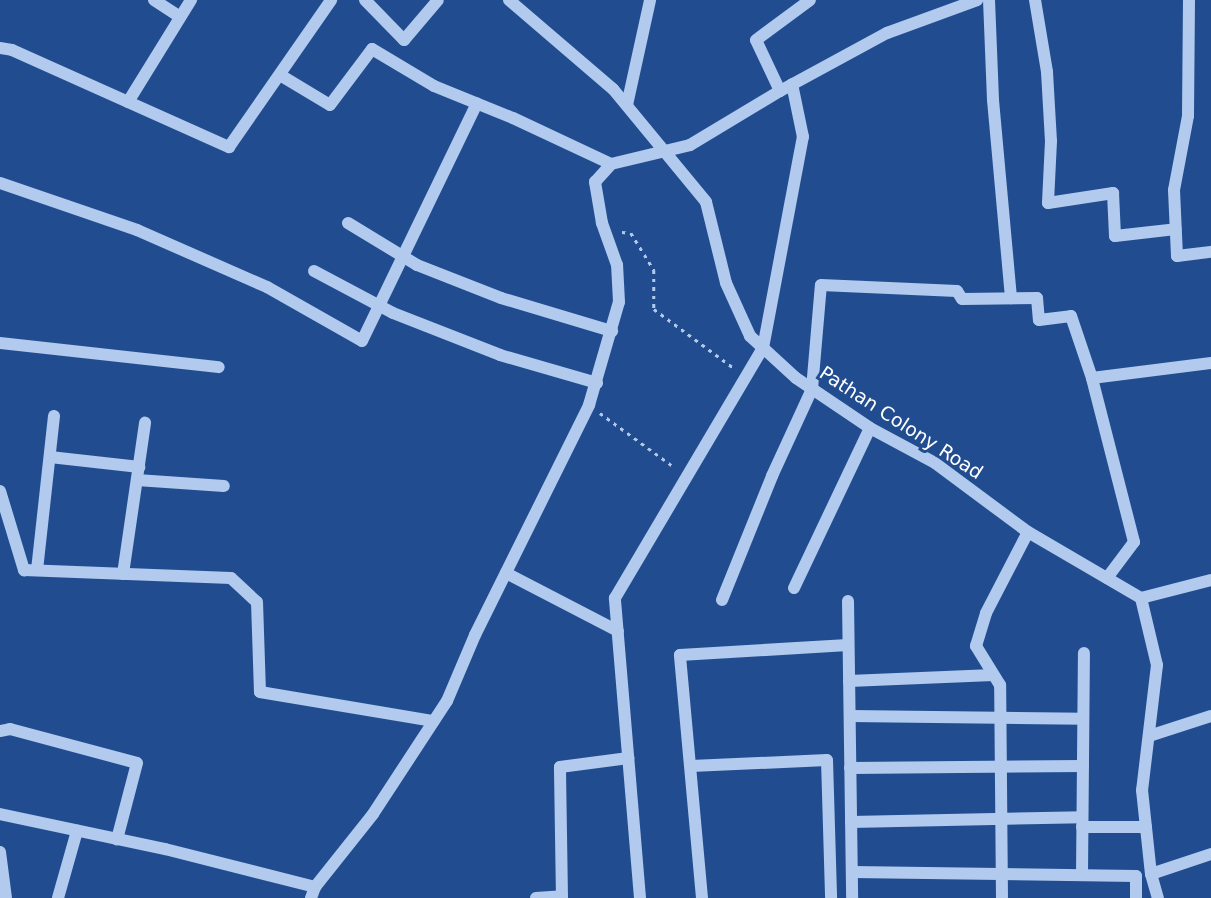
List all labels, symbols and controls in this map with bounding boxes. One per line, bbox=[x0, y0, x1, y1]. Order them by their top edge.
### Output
street label: Pathan Colony Road bbox=[815, 362, 987, 484]

